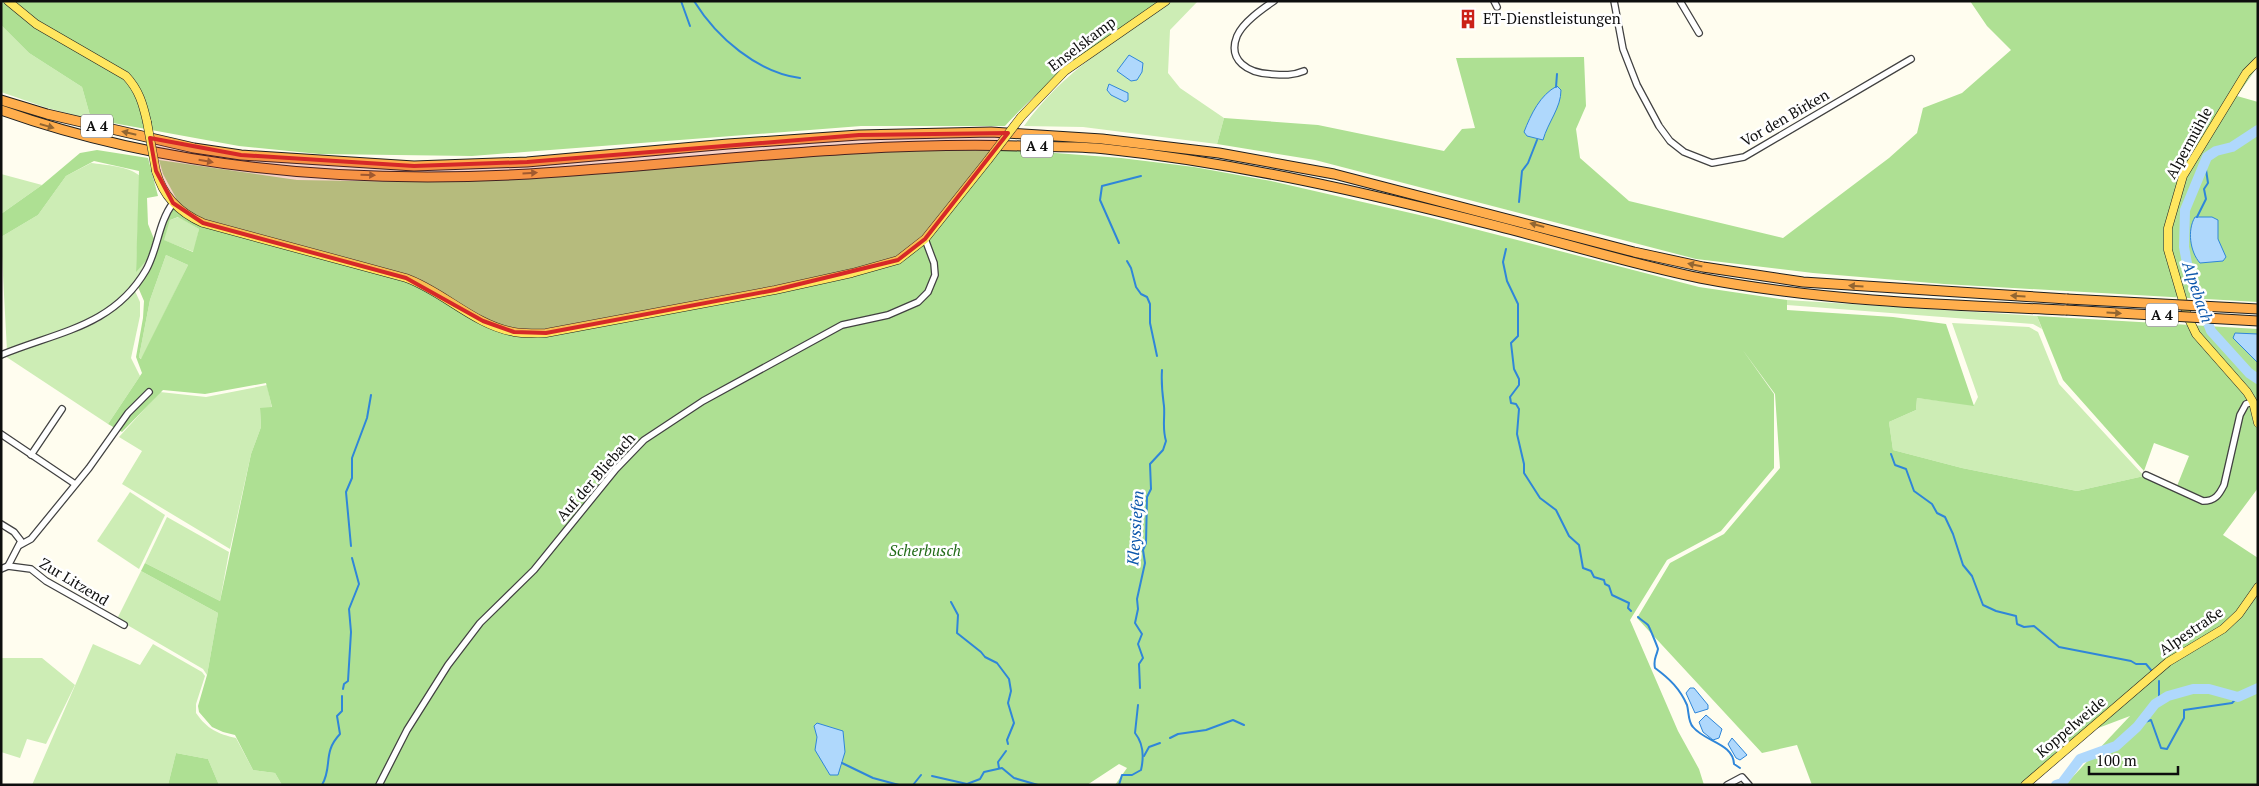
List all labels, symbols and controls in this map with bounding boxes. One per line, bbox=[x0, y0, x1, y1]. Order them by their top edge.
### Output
building icon: ET-Dienstleistungen bbox=[1457, 8, 1479, 30]
place label: ET-Dienstleistungen bbox=[1483, 8, 1621, 28]
street label: Enselskamp bbox=[1044, 11, 1119, 75]
street label: Vor den Birken bbox=[1737, 84, 1832, 150]
street label: Alpermühle bbox=[2160, 103, 2216, 182]
road number: A 4 bbox=[81, 114, 113, 138]
one-way arrow bbox=[40, 122, 55, 130]
one-way arrow bbox=[122, 129, 137, 137]
road number: A 4 bbox=[1021, 134, 1053, 158]
one-way arrow bbox=[198, 158, 214, 166]
one-way arrow bbox=[522, 169, 538, 177]
one-way arrow bbox=[360, 171, 376, 179]
one-way arrow bbox=[1530, 221, 1545, 229]
water label: Alpebach bbox=[2177, 257, 2219, 326]
one-way arrow bbox=[1687, 261, 1702, 269]
one-way arrow bbox=[1847, 281, 1863, 289]
one-way arrow bbox=[2010, 292, 2026, 300]
road number: A 4 bbox=[2146, 304, 2178, 326]
one-way arrow bbox=[2107, 309, 2123, 317]
street label: Auf der Bliebach bbox=[552, 428, 639, 525]
water label: Kleyssiefen bbox=[1121, 490, 1149, 567]
park label: Scherbusch bbox=[889, 540, 961, 560]
street label: Zur Litzend bbox=[36, 553, 113, 610]
street label: Alpestraße bbox=[2154, 601, 2226, 659]
street label: Koppelweide bbox=[2031, 691, 2109, 761]
scale bar bbox=[2089, 744, 2178, 776]
text: 100 m bbox=[2096, 750, 2137, 770]

